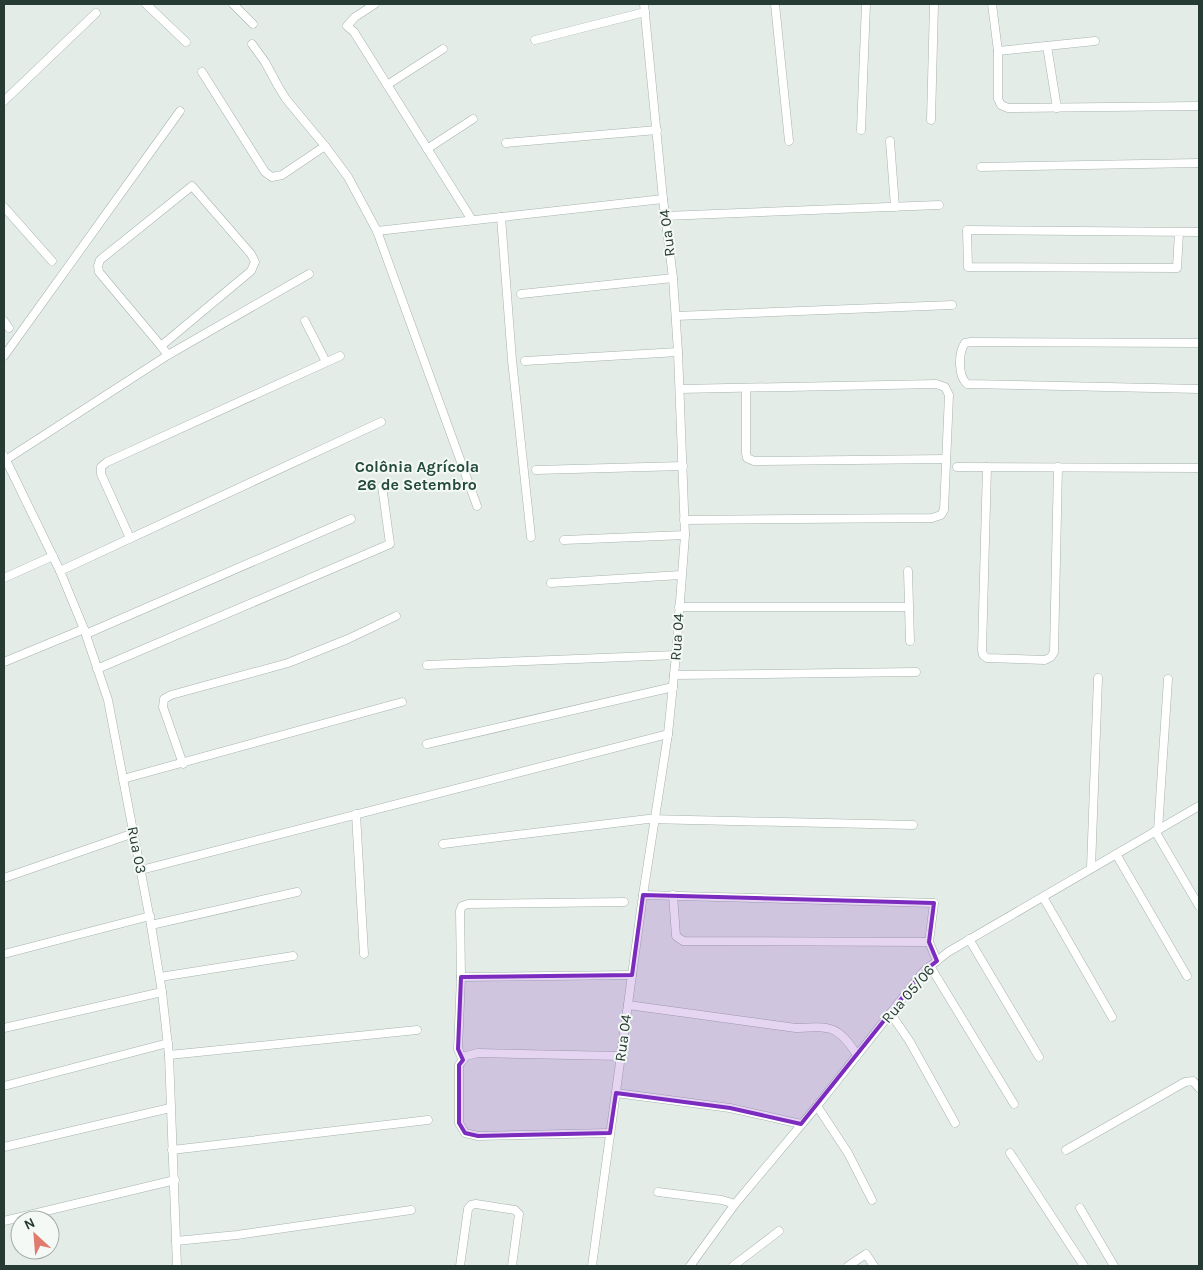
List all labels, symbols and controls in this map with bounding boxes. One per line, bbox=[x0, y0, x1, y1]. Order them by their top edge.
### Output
street label: Rua 04 bbox=[655, 208, 679, 258]
district label: Colônia Agrícola 26 de Setembro bbox=[355, 457, 479, 494]
street label: Rua 04 bbox=[666, 612, 688, 661]
street label: Rua 03 bbox=[124, 825, 150, 875]
street label: Rua 05/06 bbox=[878, 961, 938, 1027]
street label: Rua 04 bbox=[611, 1013, 635, 1063]
north arrow bbox=[10, 1210, 60, 1260]
text: N bbox=[21, 1214, 38, 1234]

